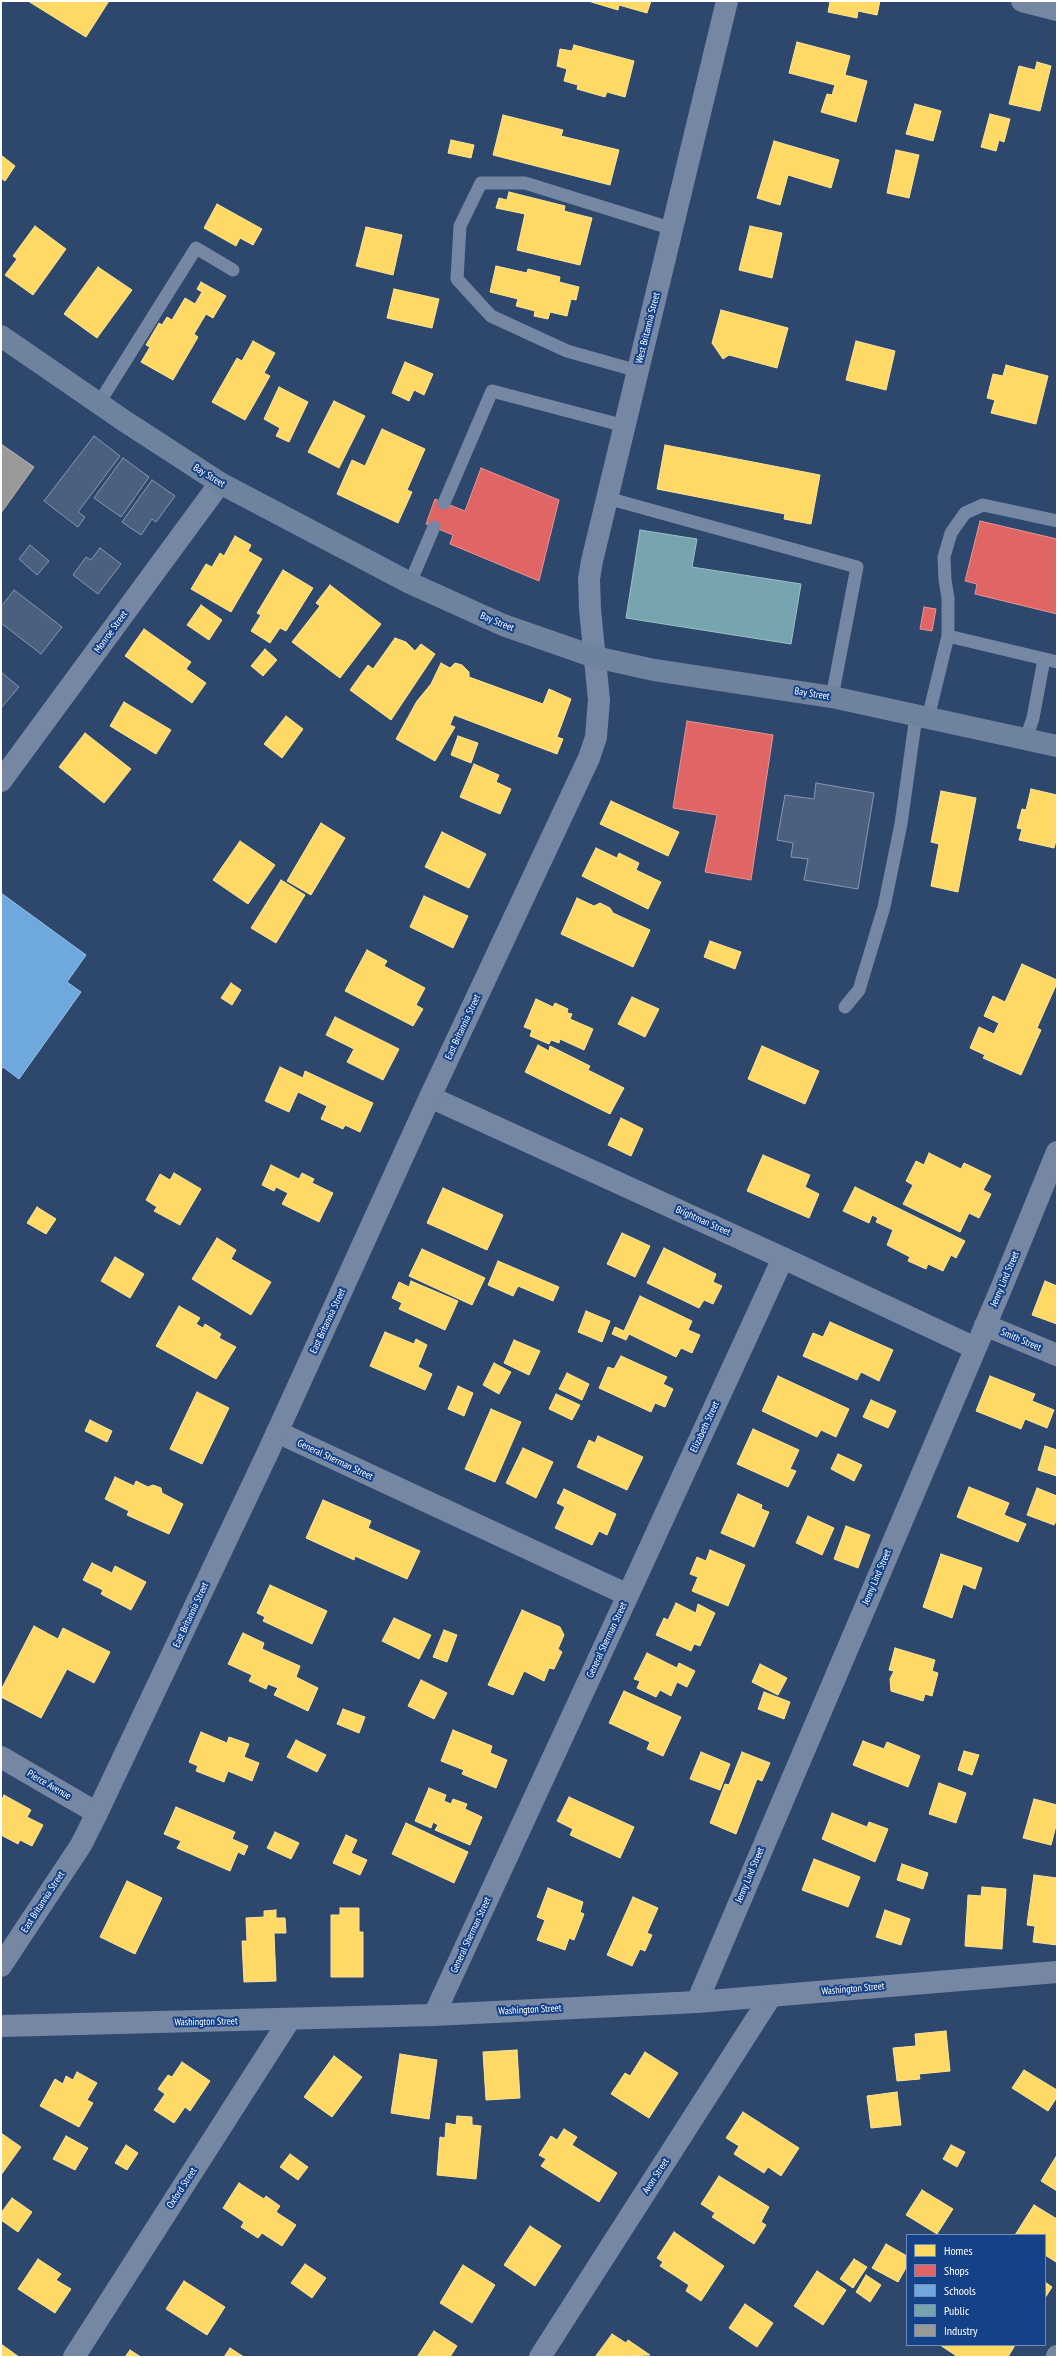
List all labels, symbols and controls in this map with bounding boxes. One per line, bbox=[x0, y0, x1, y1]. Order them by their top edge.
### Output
street label: West Britannia Street bbox=[633, 291, 663, 365]
street label: Bay Street bbox=[191, 462, 227, 490]
street label: Monroe Street bbox=[92, 609, 130, 655]
street label: Bay Street bbox=[478, 610, 516, 634]
street label: Bay Street bbox=[794, 685, 830, 703]
street label: East Britannia Street bbox=[443, 992, 483, 1062]
street label: Brightman Street bbox=[674, 1204, 732, 1238]
street label: Jenny Lind Street bbox=[988, 1249, 1022, 1309]
street label: East Britannia Street bbox=[308, 1286, 348, 1356]
street label: Smith Street bbox=[999, 1326, 1043, 1354]
street label: Elizabeth Street bbox=[688, 1400, 722, 1454]
street label: General Sherman Street bbox=[295, 1437, 375, 1483]
street label: Jenny Lind Street bbox=[860, 1547, 894, 1607]
street label: East Britannia Street bbox=[171, 1580, 211, 1650]
street label: General Sherman Street bbox=[584, 1600, 630, 1680]
street label: Pierce Avenue bbox=[25, 1768, 73, 1802]
street label: Jenny Lind Street bbox=[733, 1845, 767, 1905]
street label: East Britannia Street bbox=[19, 1869, 67, 1935]
street label: General Sherman Street bbox=[448, 1895, 494, 1975]
street label: Washington Street bbox=[821, 1980, 885, 1998]
street label: Washington Street bbox=[498, 2002, 562, 2018]
street label: Washington Street bbox=[174, 2015, 238, 2029]
street label: Avon Street bbox=[640, 2156, 672, 2196]
street label: Oxford Street bbox=[164, 2165, 200, 2211]
legend bbox=[906, 2234, 1046, 2346]
text: Homes bbox=[944, 2243, 972, 2258]
text: Shops bbox=[944, 2263, 969, 2278]
text: Schools bbox=[944, 2283, 976, 2298]
text: Public bbox=[944, 2303, 969, 2318]
text: Industry bbox=[944, 2323, 978, 2338]

